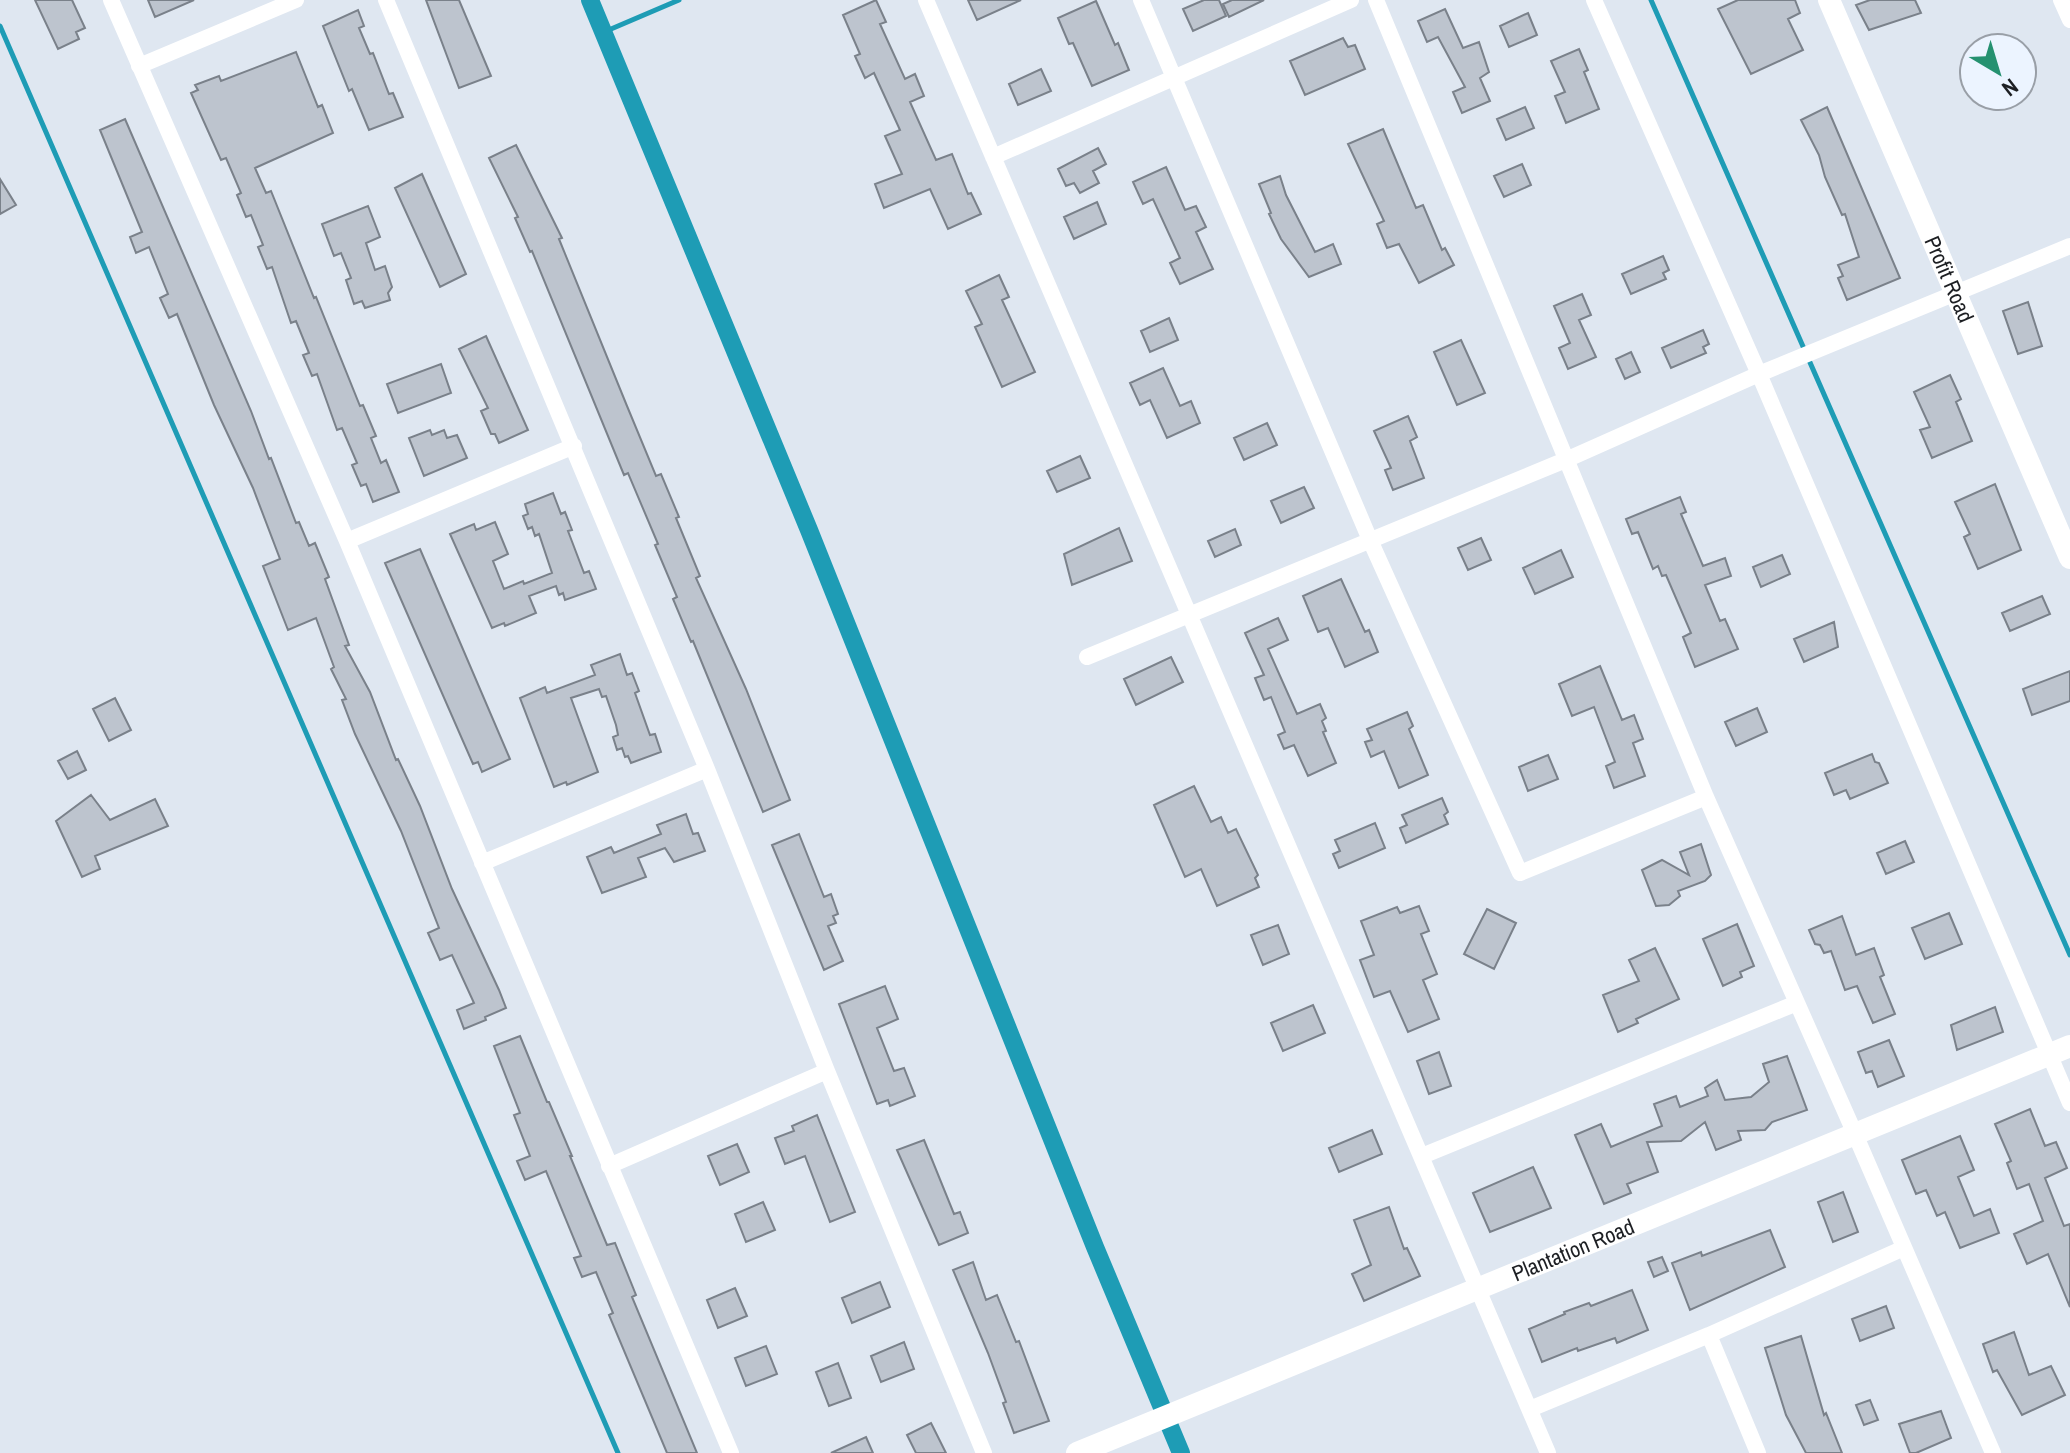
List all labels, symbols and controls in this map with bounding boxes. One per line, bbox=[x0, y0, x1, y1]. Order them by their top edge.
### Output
north arrow bbox=[1958, 32, 2038, 112]
text: N bbox=[1996, 72, 2025, 104]
street label: Profit Road bbox=[1918, 231, 1981, 327]
street label: Plantation Road bbox=[1507, 1211, 1639, 1288]

